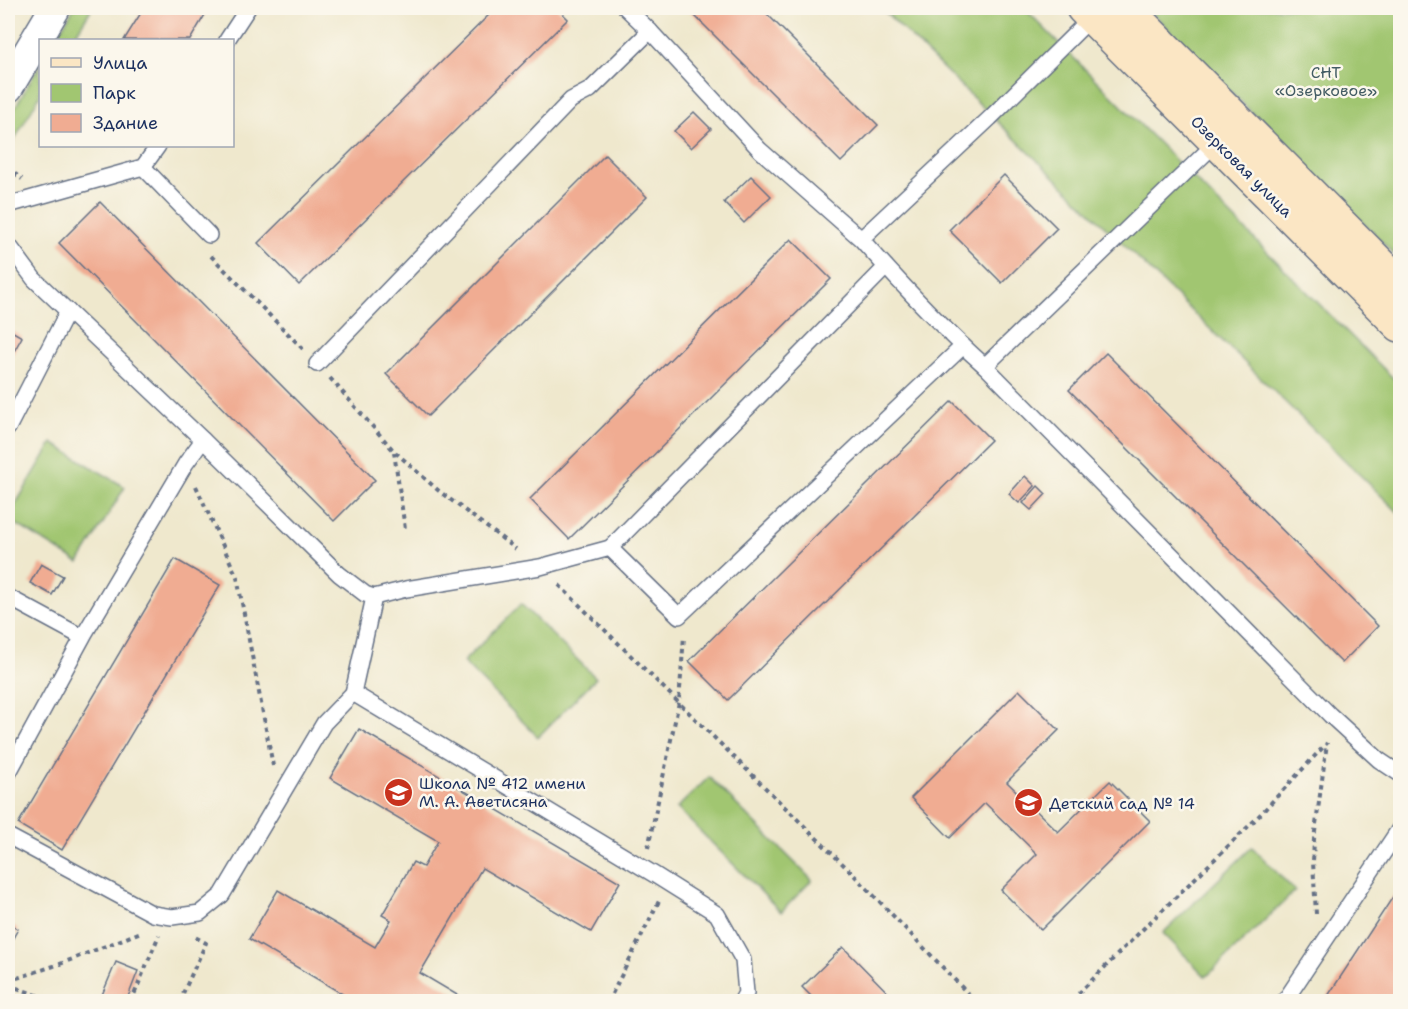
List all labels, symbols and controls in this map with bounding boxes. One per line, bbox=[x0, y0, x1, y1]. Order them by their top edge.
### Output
legend bbox=[39, 39, 234, 147]
text: Улица bbox=[93, 51, 147, 75]
park label: СНТ «Озерковое» bbox=[1275, 62, 1377, 101]
text: Парк bbox=[93, 81, 136, 105]
text: Здание bbox=[93, 111, 158, 135]
street label: Озерковая улица bbox=[1186, 111, 1297, 222]
place label: Школа № 412 имени М. А. Аветисяна bbox=[419, 773, 586, 812]
school or university icon: Школа № 412 имени М. А. Аветисяна bbox=[382, 776, 414, 808]
school or university icon: Детский сад № 14 bbox=[1012, 787, 1044, 819]
place label: Детский сад № 14 bbox=[1049, 793, 1195, 814]

